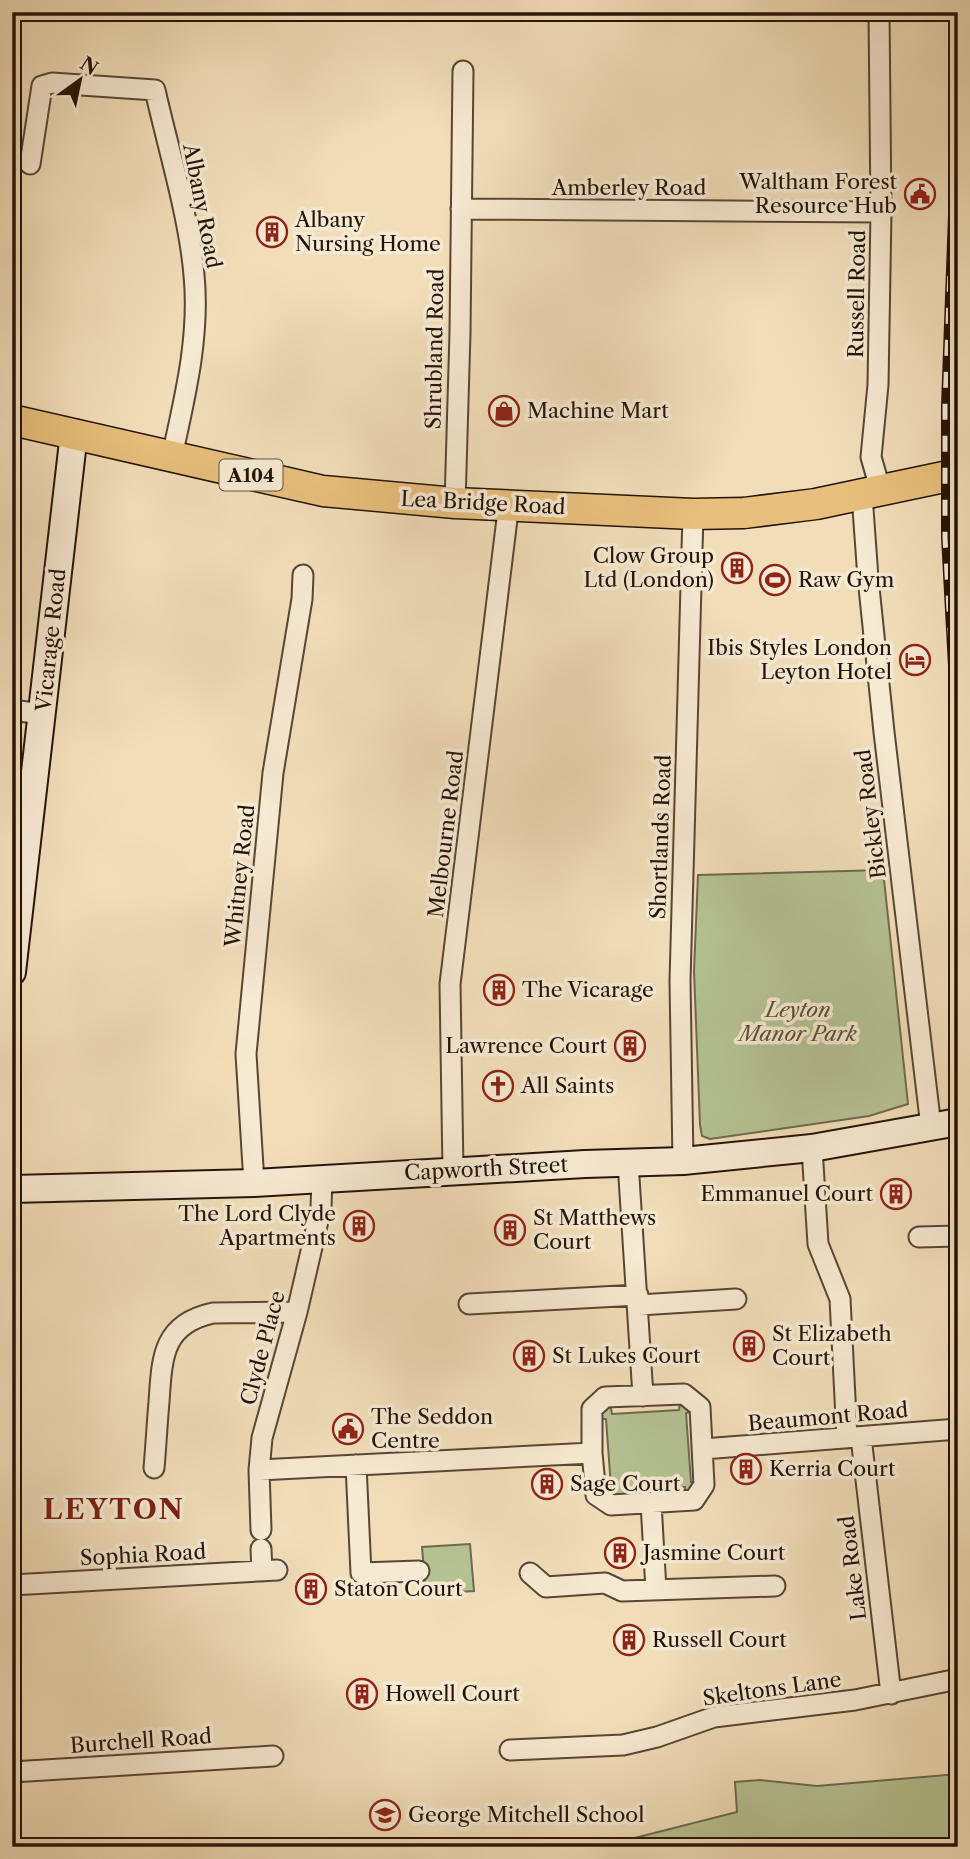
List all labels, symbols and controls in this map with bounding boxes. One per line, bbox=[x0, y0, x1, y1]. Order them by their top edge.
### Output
north arrow bbox=[46, 46, 116, 116]
text: N bbox=[76, 52, 102, 80]
street label: Albany Road bbox=[178, 140, 227, 271]
place label: Waltham Forest Resource Hub bbox=[738, 169, 898, 218]
street label: Amberley Road bbox=[551, 175, 706, 200]
public building icon: Waltham Forest Resource Hub bbox=[903, 177, 937, 211]
place label: Albany Nursing Home bbox=[294, 207, 441, 256]
building icon: Albany Nursing Home bbox=[255, 215, 289, 249]
street label: Russell Road bbox=[843, 229, 870, 358]
street label: Shrubland Road bbox=[421, 268, 448, 430]
shop icon: Machine Mart bbox=[487, 394, 521, 428]
place label: Machine Mart bbox=[527, 398, 669, 423]
road number: A104 bbox=[219, 460, 282, 490]
street label: Lea Bridge Road bbox=[400, 486, 566, 519]
place label: Clow Group Ltd (London) bbox=[583, 543, 714, 592]
building icon: Clow Group Ltd (London) bbox=[720, 551, 754, 585]
sports icon: Raw Gym bbox=[758, 563, 792, 597]
street label: Vicarage Road bbox=[30, 567, 70, 714]
place label: Raw Gym bbox=[798, 567, 895, 592]
place label: Ibis Styles London Leyton Hotel bbox=[707, 635, 892, 684]
hotel icon: Ibis Styles London Leyton Hotel bbox=[898, 643, 932, 677]
street label: Bickley Road bbox=[850, 748, 891, 880]
street label: Melbourne Road bbox=[423, 749, 468, 919]
street label: Shortlands Road bbox=[645, 754, 676, 920]
street label: Whitney Road bbox=[219, 803, 259, 950]
building icon: The Vicarage bbox=[482, 973, 516, 1007]
place label: The Vicarage bbox=[522, 977, 654, 1002]
park label: Leyton Manor Park bbox=[736, 997, 857, 1046]
building icon: Lawrence Court bbox=[613, 1029, 647, 1063]
place label: Lawrence Court bbox=[445, 1033, 608, 1058]
church icon: All Saints bbox=[481, 1069, 515, 1103]
place label: All Saints bbox=[520, 1073, 614, 1098]
street label: Capworth Street bbox=[403, 1152, 569, 1185]
building icon: Emmanuel Court bbox=[879, 1177, 913, 1211]
place label: Emmanuel Court bbox=[700, 1181, 874, 1206]
place label: The Lord Clyde Apartments bbox=[178, 1201, 336, 1250]
place label: St Matthews Court bbox=[533, 1205, 656, 1254]
building icon: The Lord Clyde Apartments bbox=[342, 1209, 376, 1243]
building icon: St Matthews Court bbox=[493, 1213, 527, 1247]
street label: Clyde Place bbox=[235, 1288, 290, 1408]
place label: St Elizabeth Court bbox=[772, 1321, 892, 1370]
building icon: St Elizabeth Court bbox=[732, 1329, 766, 1363]
building icon: St Lukes Court bbox=[512, 1339, 546, 1373]
place label: St Lukes Court bbox=[552, 1343, 701, 1368]
street label: Beaumont Road bbox=[747, 1397, 909, 1436]
place label: The Seddon Centre bbox=[371, 1404, 493, 1453]
public building icon: The Seddon Centre bbox=[331, 1412, 365, 1446]
building icon: Kerria Court bbox=[729, 1452, 763, 1486]
place label: Kerria Court bbox=[769, 1456, 896, 1481]
building icon: Sage Court bbox=[530, 1467, 564, 1501]
place label: Sage Court bbox=[570, 1471, 681, 1496]
district label: LEYTON bbox=[43, 1492, 185, 1526]
street label: Lake Road bbox=[834, 1514, 871, 1622]
building icon: Jasmine Court bbox=[603, 1536, 637, 1570]
street label: Sophia Road bbox=[79, 1539, 207, 1570]
place label: Jasmine Court bbox=[640, 1540, 786, 1565]
building icon: Staton Court bbox=[294, 1572, 328, 1606]
place label: Staton Court bbox=[334, 1576, 463, 1601]
building icon: Russell Court bbox=[612, 1623, 646, 1657]
place label: Russell Court bbox=[652, 1627, 787, 1652]
street label: Skeltons Lane bbox=[701, 1666, 843, 1711]
building icon: Howell Court bbox=[345, 1677, 379, 1711]
place label: Howell Court bbox=[385, 1681, 520, 1706]
street label: Burchell Road bbox=[69, 1723, 213, 1758]
school or university icon: George Mitchell School bbox=[368, 1798, 402, 1832]
place label: George Mitchell School bbox=[408, 1802, 644, 1827]

